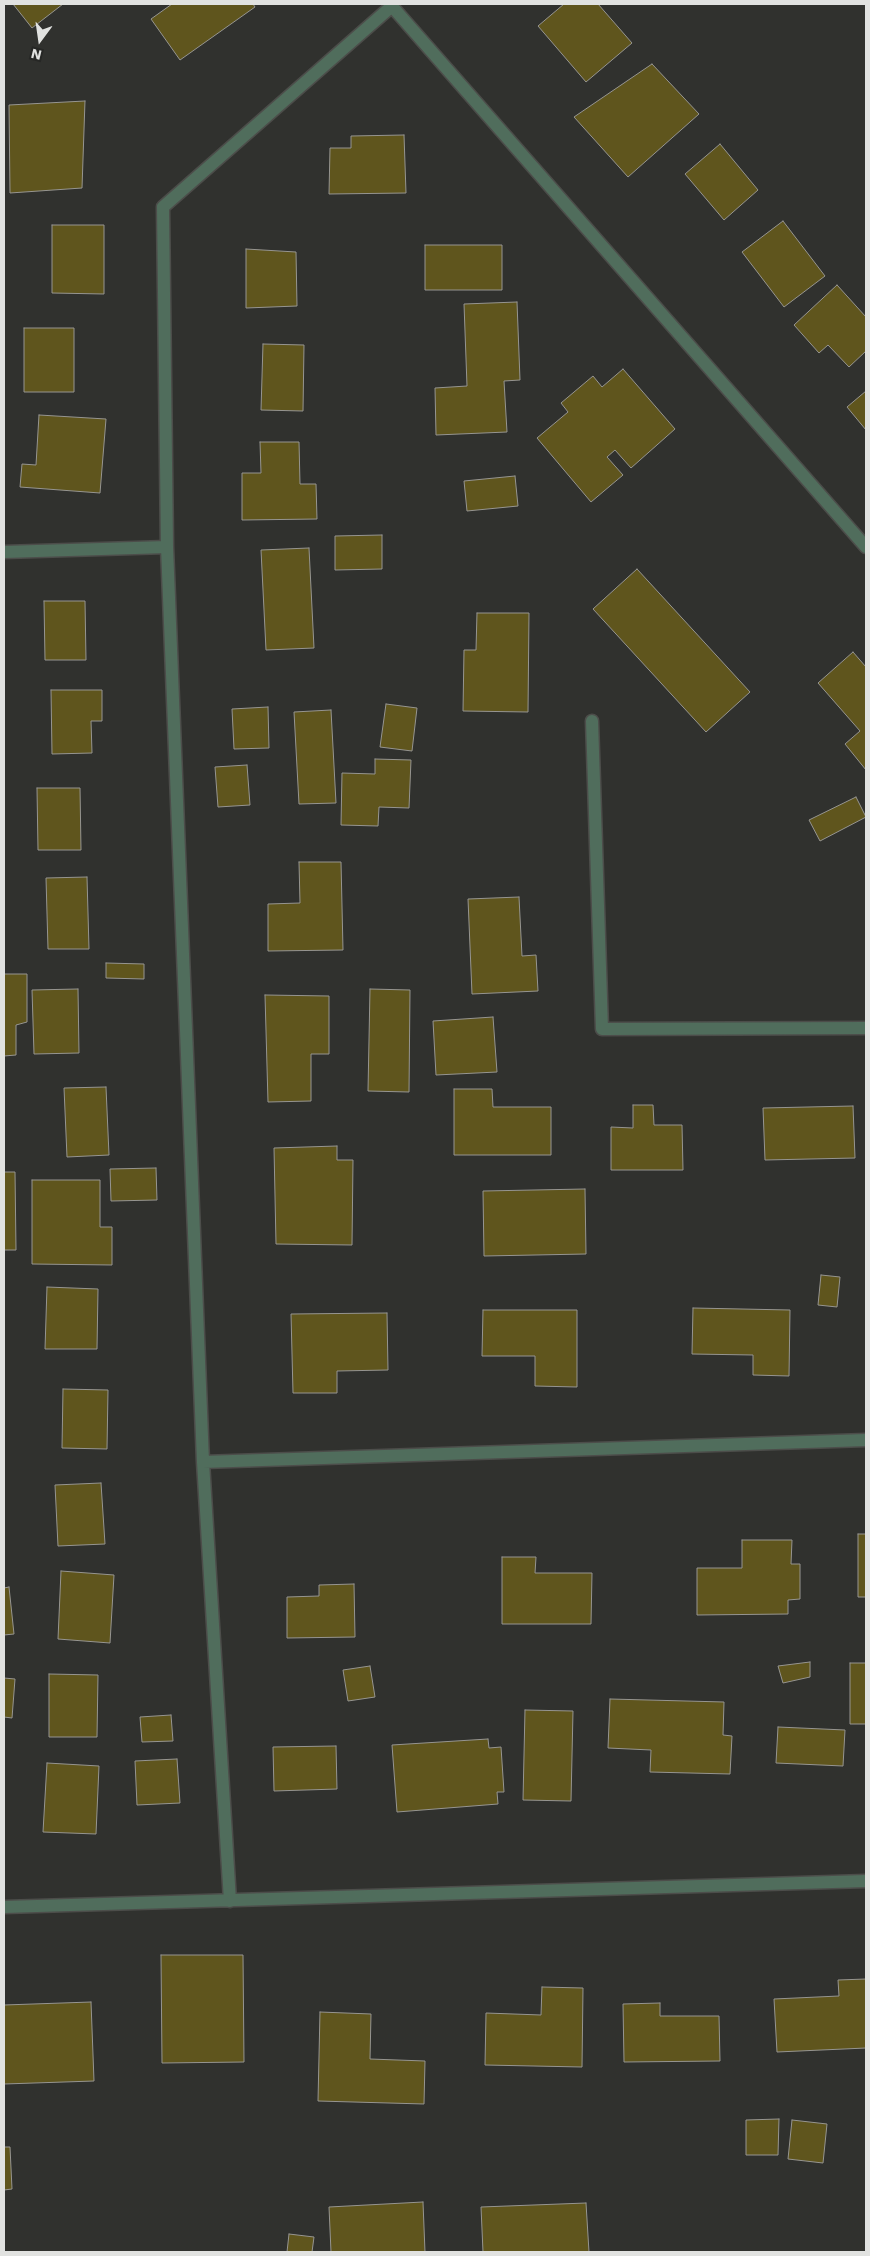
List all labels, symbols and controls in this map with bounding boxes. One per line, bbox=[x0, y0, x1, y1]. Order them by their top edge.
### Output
north arrow bbox=[15, 15, 65, 65]
text: N bbox=[29, 46, 43, 64]

